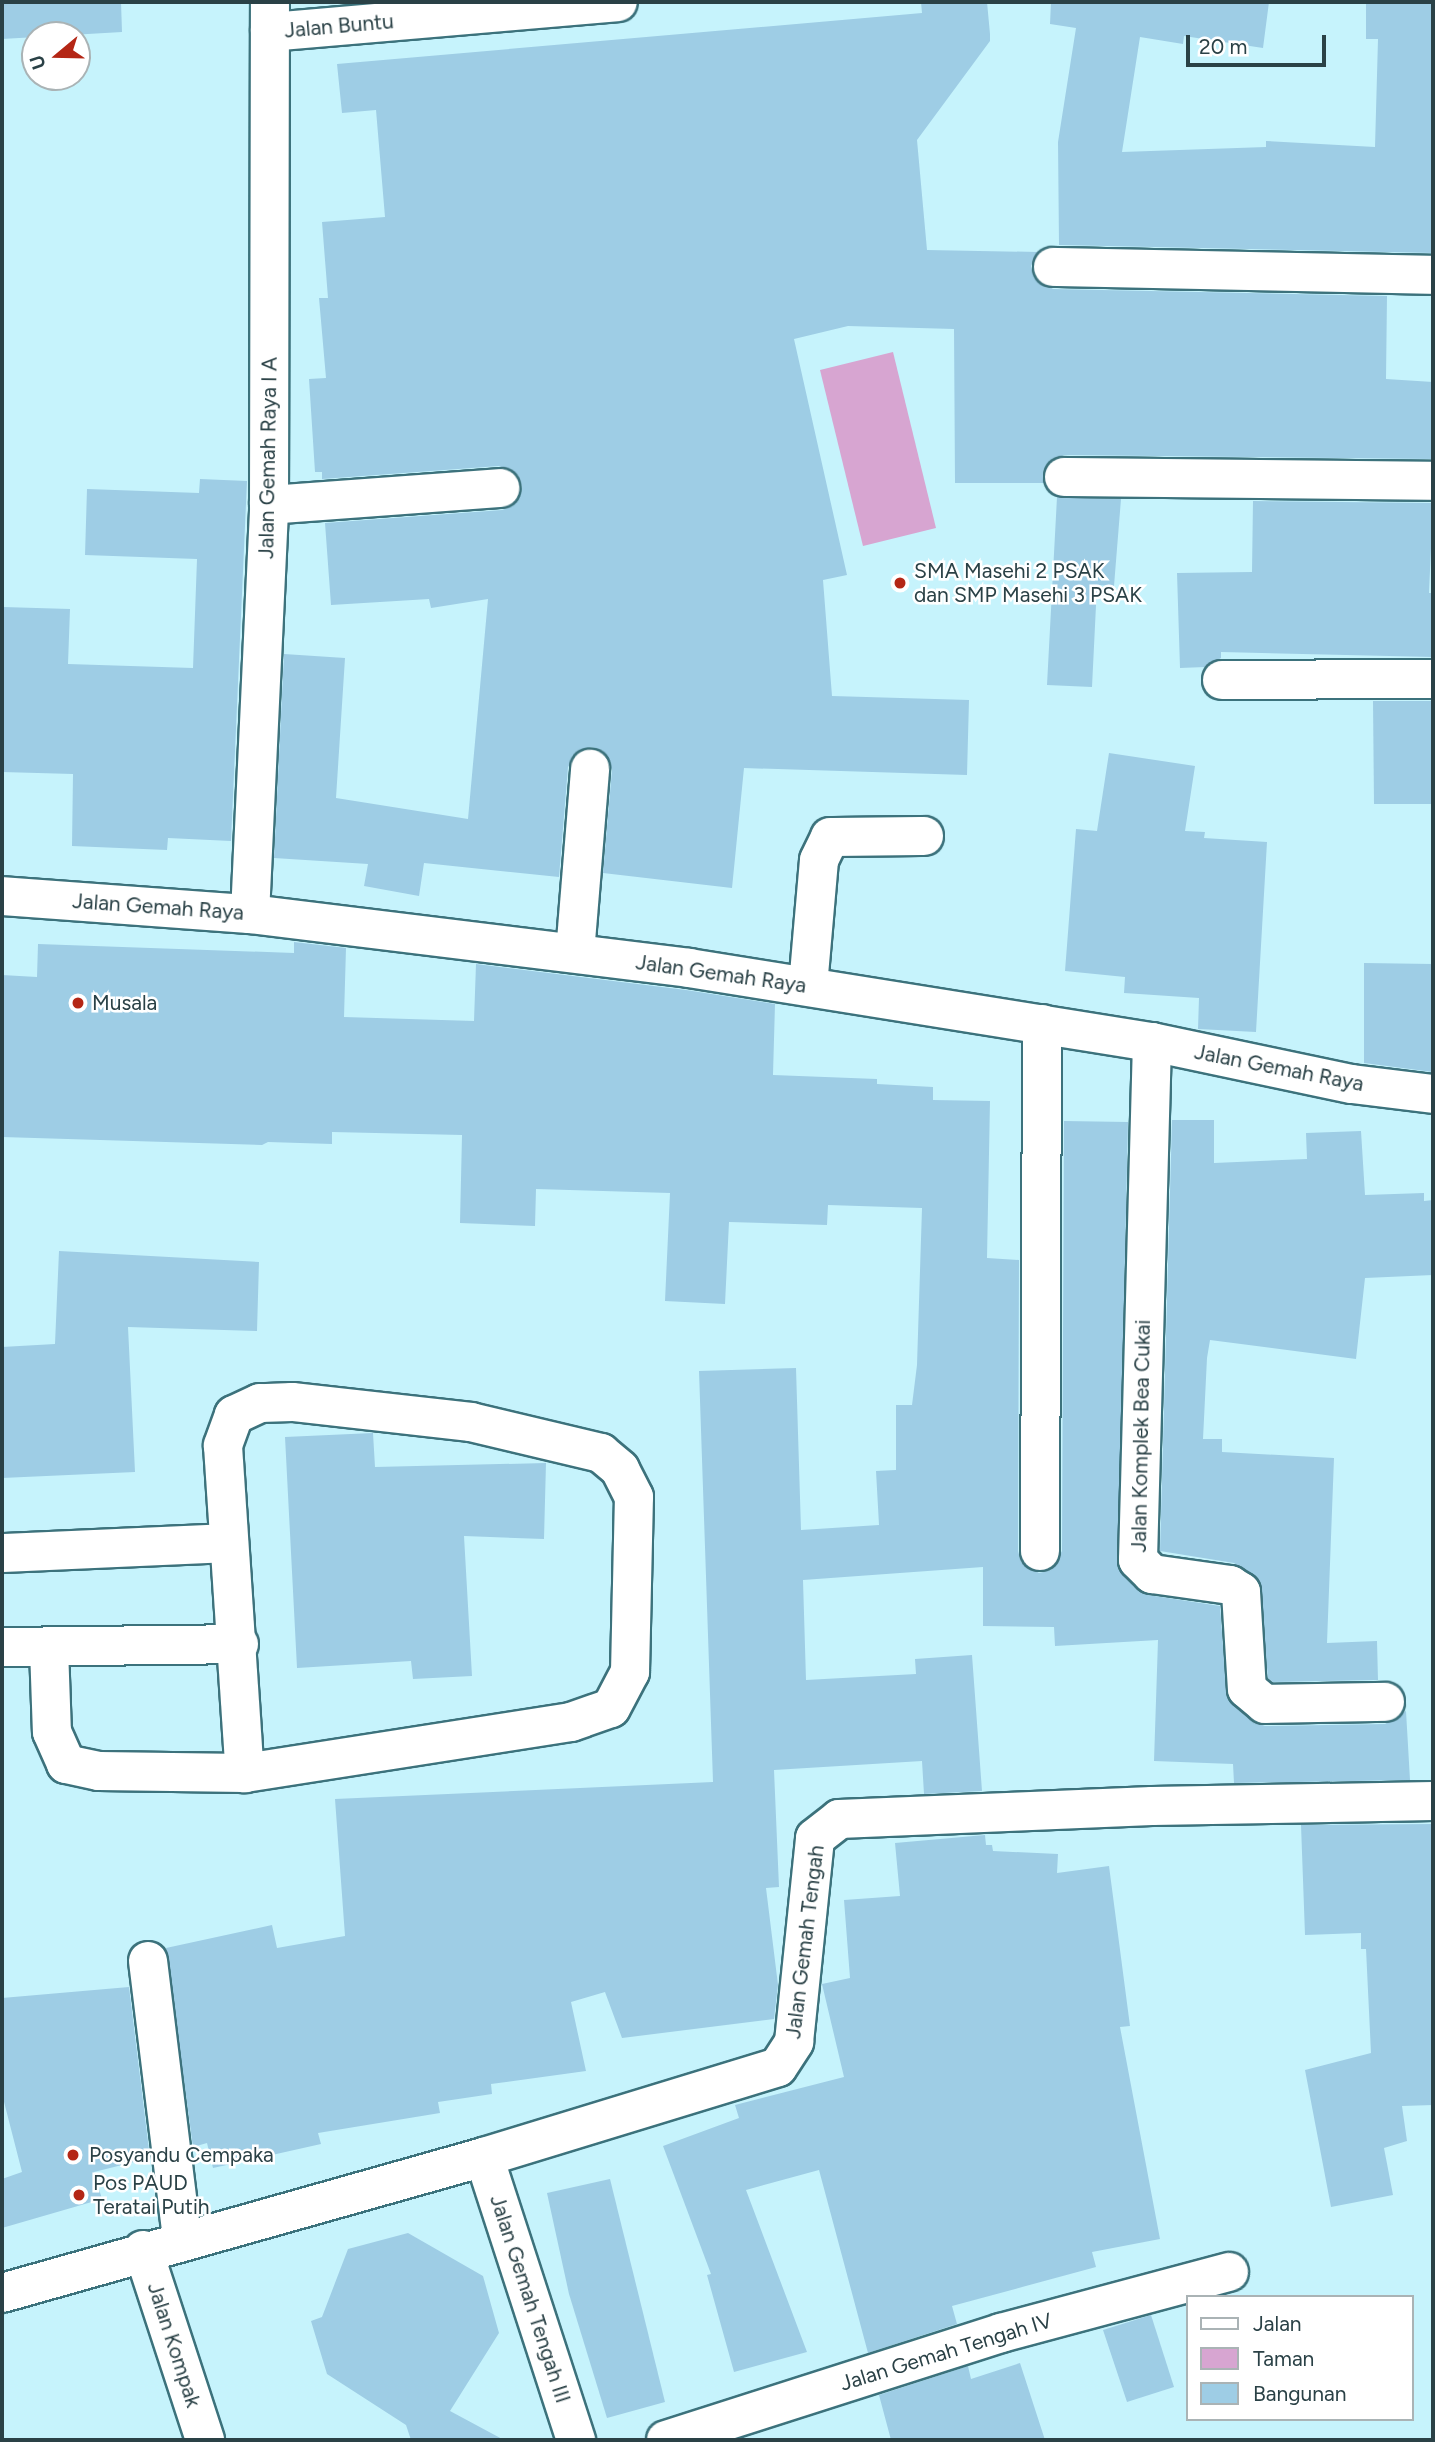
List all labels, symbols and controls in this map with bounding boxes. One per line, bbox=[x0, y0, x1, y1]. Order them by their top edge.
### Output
street label: Jalan Buntu bbox=[283, 9, 395, 43]
north arrow bbox=[21, 21, 91, 91]
scale bar bbox=[1190, 21, 1330, 65]
text: 20 m bbox=[1199, 34, 1247, 59]
text: U bbox=[25, 52, 51, 72]
street label: Jalan Gemah Raya I A bbox=[254, 357, 282, 559]
place label: SMA Masehi 2 PSAK dan SMP Masehi 3 PSAK bbox=[914, 558, 1142, 608]
marker: SMA Masehi 2 PSAK dan SMP Masehi 3 PSAK bbox=[892, 575, 908, 591]
street label: Jalan Gemah Raya bbox=[71, 888, 245, 926]
street label: Jalan Gemah Raya bbox=[634, 950, 808, 998]
place label: Musala bbox=[92, 990, 157, 1016]
marker: Musala bbox=[70, 995, 86, 1011]
street label: Jalan Gemah Raya bbox=[1192, 1039, 1366, 1097]
street label: Jalan Komplek Bea Cukai bbox=[1126, 1319, 1156, 1553]
street label: Jalan Gemah Tengah bbox=[781, 1844, 829, 2040]
place label: Posyandu Cempaka bbox=[89, 2142, 274, 2168]
marker: Posyandu Cempaka bbox=[63, 2145, 83, 2165]
place label: Pos PAUD Teratai Putih bbox=[93, 2170, 210, 2220]
marker: Pos PAUD Teratai Putih bbox=[71, 2187, 87, 2203]
street label: Jalan Gemah Tengah III bbox=[484, 2192, 576, 2406]
street label: Jalan Kompak bbox=[142, 2279, 206, 2411]
legend bbox=[1186, 2295, 1414, 2421]
street label: Jalan Gemah Tengah IV bbox=[837, 2308, 1055, 2396]
text: Jalan bbox=[1253, 2311, 1302, 2336]
text: Taman bbox=[1253, 2346, 1314, 2371]
text: Bangunan bbox=[1253, 2381, 1346, 2406]

